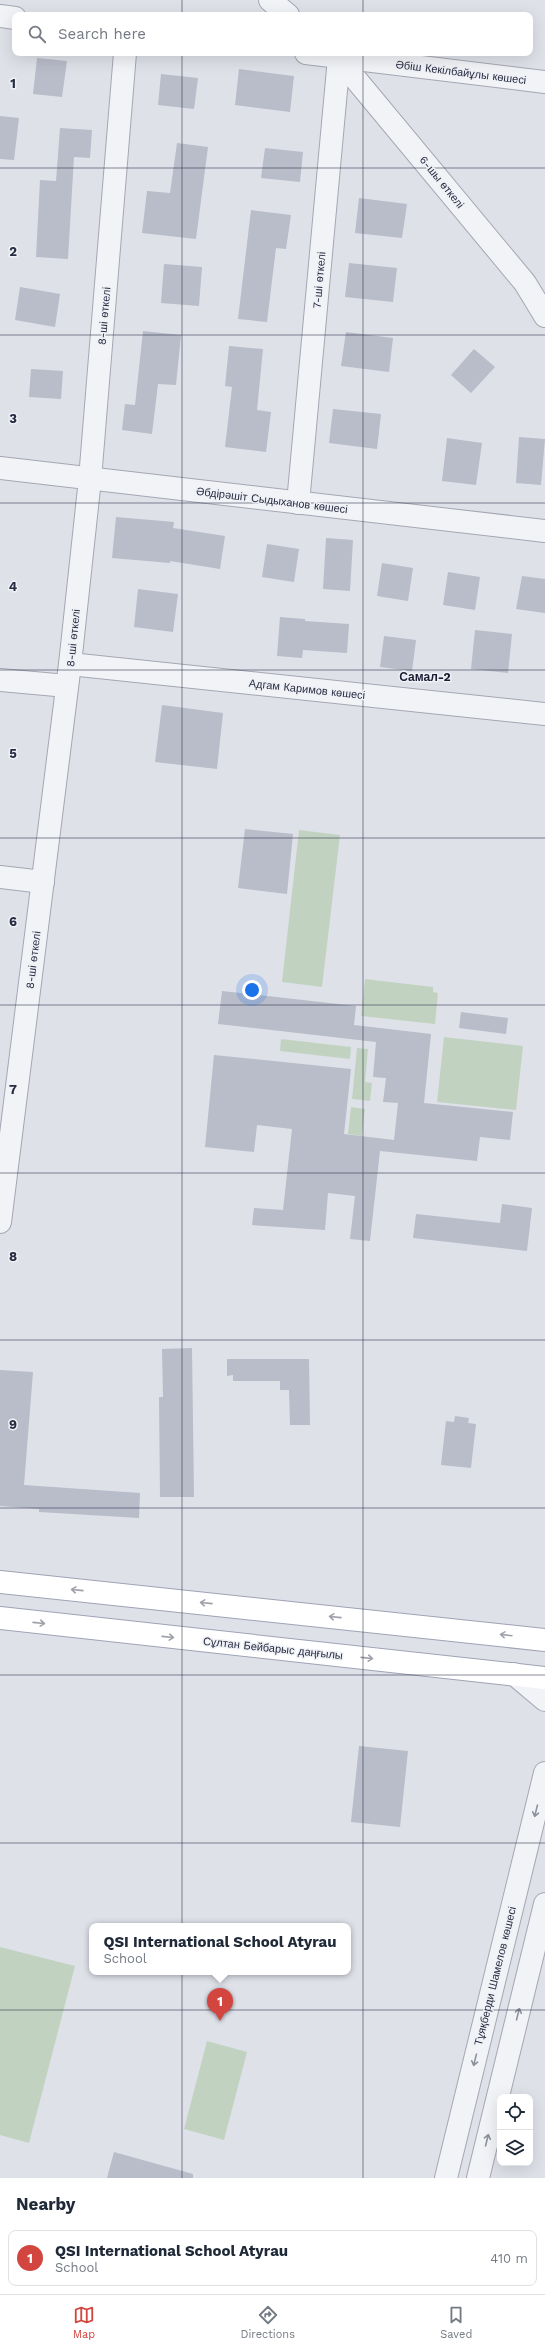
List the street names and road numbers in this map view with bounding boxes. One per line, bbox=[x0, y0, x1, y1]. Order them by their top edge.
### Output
street label: Әбіш Кекілбайұлы көшесі bbox=[395, 58, 527, 87]
street label: 6-шы өткелі bbox=[417, 154, 467, 211]
street label: 7-ші өткелі bbox=[311, 251, 328, 309]
street label: 8-ші өткелі bbox=[95, 287, 114, 346]
street label: Әбдірәшіт Сыдыханов көшесі bbox=[195, 485, 348, 516]
street label: 8-ші өткелі bbox=[64, 608, 83, 668]
street label: Адгам Каримов көшесі bbox=[248, 677, 366, 702]
street label: 8-ші өткелі bbox=[24, 930, 43, 990]
street label: Сұлтан Бейбарыс даңғылы bbox=[202, 1635, 344, 1662]
street label: Тұяқберди Шамелов көшесі bbox=[472, 1905, 519, 2047]

